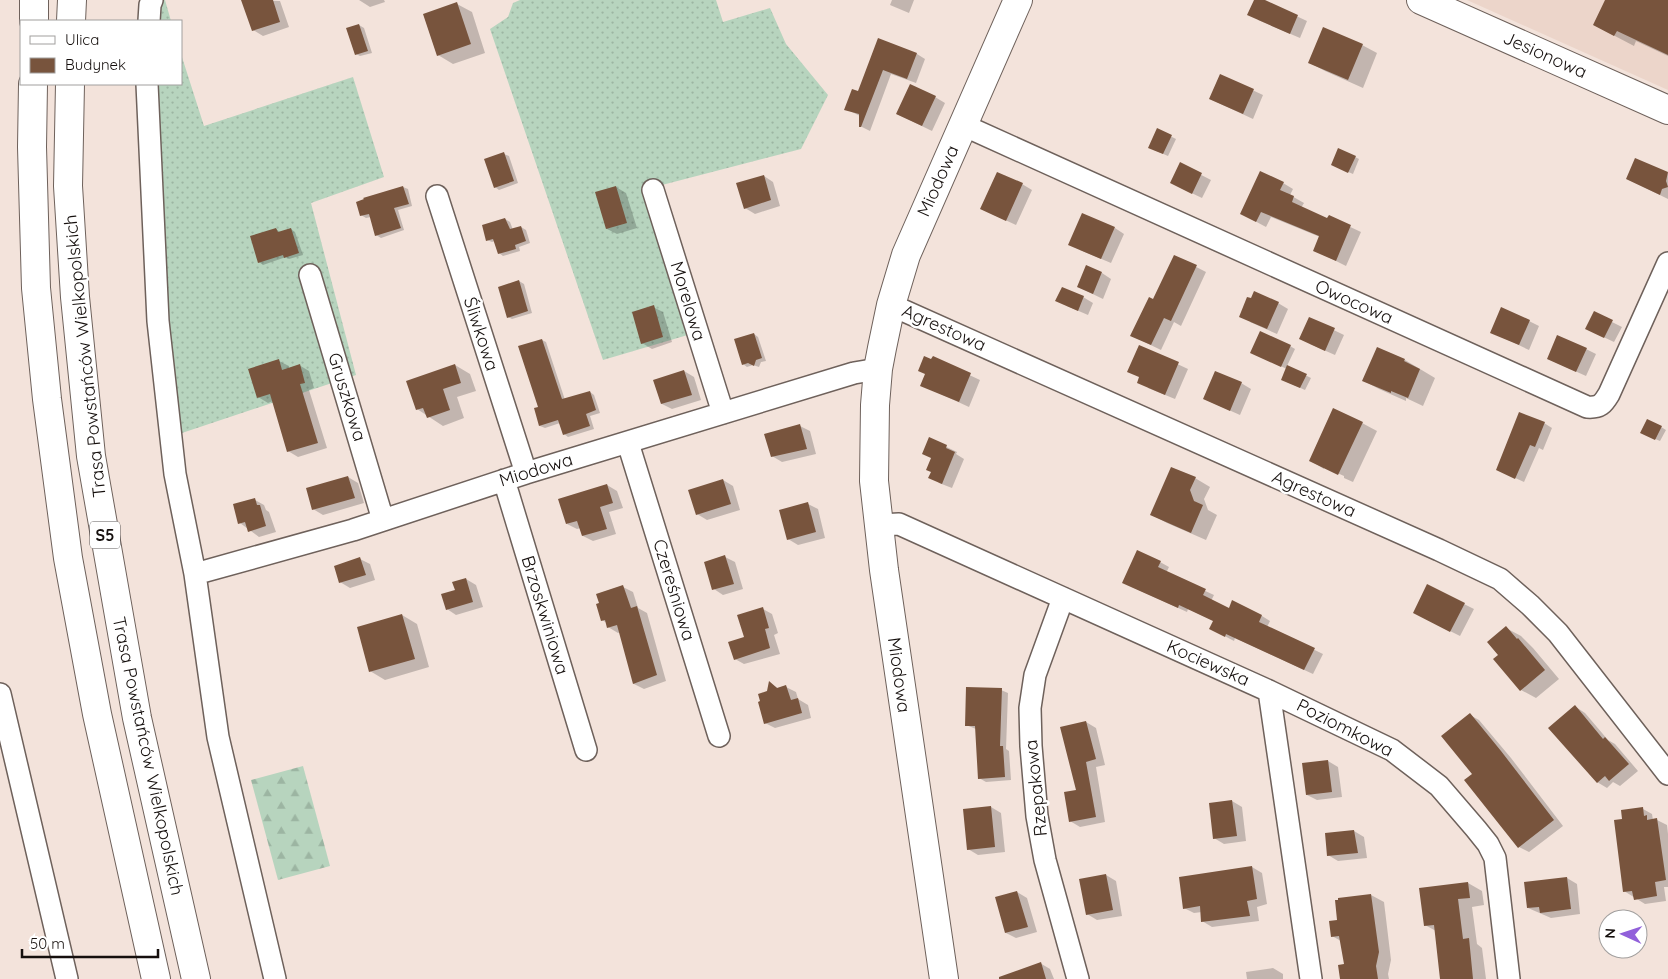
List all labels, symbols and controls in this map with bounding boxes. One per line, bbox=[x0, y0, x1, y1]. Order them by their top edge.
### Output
legend bbox=[20, 20, 182, 85]
street label: Jesionowa bbox=[1500, 26, 1591, 83]
text: Ulica bbox=[65, 30, 99, 49]
text: Budynek bbox=[65, 55, 126, 74]
street label: Miodowa bbox=[912, 141, 963, 220]
street label: Trasa Powstańców Wielkopolskich bbox=[58, 214, 111, 499]
street label: Morelowa bbox=[666, 258, 711, 343]
street label: Owocowa bbox=[1312, 274, 1397, 329]
street label: Śliwkowa bbox=[459, 294, 504, 374]
street label: Agrestowa bbox=[899, 299, 990, 356]
street label: Gruszkowa bbox=[323, 350, 372, 444]
street label: Miodowa bbox=[496, 447, 576, 492]
street label: Agrestowa bbox=[1269, 465, 1360, 522]
road number: S5 bbox=[90, 522, 120, 548]
street label: Czereśniowa bbox=[648, 536, 701, 643]
street label: Brzoskwiniowa bbox=[516, 553, 574, 677]
street label: Trasa Powstańców Wielkopolskich bbox=[108, 614, 189, 897]
street label: Kociewska bbox=[1163, 634, 1253, 691]
street label: Miodowa bbox=[883, 636, 916, 714]
street label: Poziomkowa bbox=[1293, 693, 1398, 762]
street label: Rzepakowa bbox=[1019, 739, 1052, 838]
north arrow bbox=[1598, 909, 1648, 959]
scale bar bbox=[22, 926, 159, 958]
text: N bbox=[1601, 928, 1619, 939]
text: 50 m bbox=[30, 934, 65, 953]

